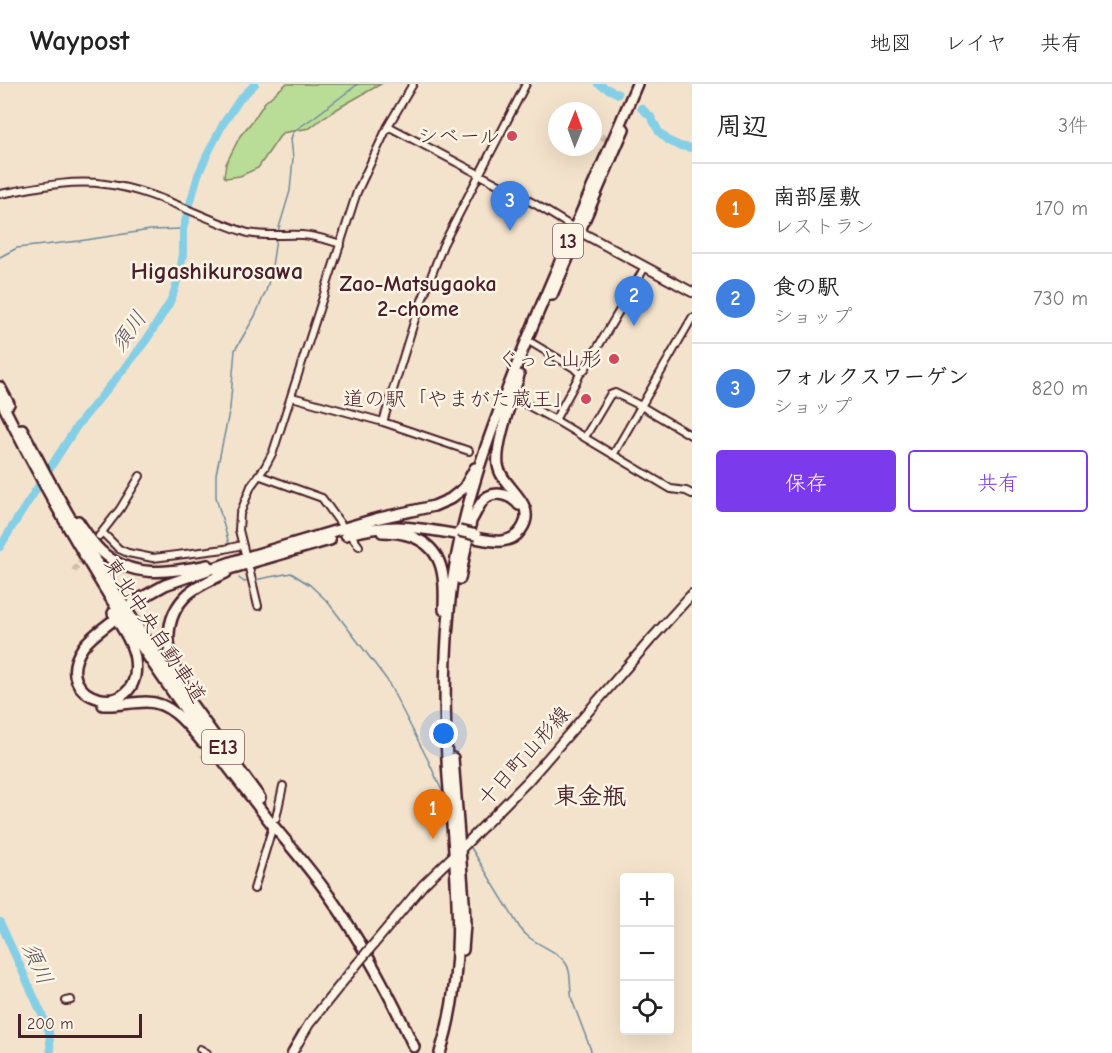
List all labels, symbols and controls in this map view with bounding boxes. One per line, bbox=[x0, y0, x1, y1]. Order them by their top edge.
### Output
text: Waypost bbox=[30, 25, 130, 57]
text: 地図 bbox=[870, 31, 912, 55]
text: レイヤ bbox=[945, 31, 1007, 55]
text: 共有 bbox=[1040, 31, 1082, 55]
north arrow bbox=[548, 102, 602, 156]
text: 周辺 bbox=[716, 112, 768, 142]
text: 3件 bbox=[1058, 114, 1088, 137]
place label: シベール bbox=[417, 124, 500, 148]
marker: シベール bbox=[505, 129, 519, 143]
pin: 3 bbox=[490, 182, 530, 231]
text: 南部屋敷 bbox=[773, 184, 861, 210]
text: 1 bbox=[732, 197, 739, 220]
text: 170 m bbox=[1035, 197, 1088, 220]
text: レストラン bbox=[773, 215, 875, 238]
road number: 13 bbox=[553, 224, 583, 258]
district label: Higashikurosawa bbox=[131, 257, 303, 285]
district label: Zao-Matsugaoka 2-chome bbox=[339, 271, 497, 322]
text: 食の駅 bbox=[773, 274, 839, 300]
pin: 2 bbox=[614, 276, 654, 326]
text: 2 bbox=[731, 287, 740, 310]
text: 730 m bbox=[1033, 287, 1088, 310]
text: ショップ bbox=[773, 305, 852, 328]
water label: 須川 bbox=[106, 306, 152, 357]
place label: ぐっと山形 bbox=[497, 347, 602, 371]
marker: ぐっと山形 bbox=[607, 352, 621, 366]
text: フォルクスワーゲン bbox=[773, 364, 969, 390]
text: 3 bbox=[731, 377, 740, 400]
text: 820 m bbox=[1032, 377, 1088, 400]
place label: 道の駅「やまがた蔵王」 bbox=[343, 387, 574, 411]
marker: 道の駅「やまがた蔵王」 bbox=[579, 392, 593, 406]
text: ショップ bbox=[773, 395, 852, 418]
button: 保存 bbox=[716, 450, 896, 512]
button: 共有 bbox=[908, 450, 1088, 512]
street label: 東北中央自動車道 bbox=[99, 553, 211, 707]
street label: 十日町山形線 bbox=[473, 701, 575, 811]
your location bbox=[429, 719, 458, 748]
road number: E13 bbox=[202, 730, 244, 764]
district label: 東金瓶 bbox=[554, 782, 626, 810]
pin: 1 bbox=[414, 790, 452, 839]
map controls bbox=[620, 873, 674, 1035]
button: + bbox=[620, 873, 674, 927]
button: − bbox=[620, 927, 674, 981]
water label: 須川 bbox=[16, 938, 58, 989]
button: locate bbox=[620, 981, 674, 1035]
scale bar bbox=[18, 1011, 142, 1038]
text: 200 m bbox=[27, 1015, 73, 1033]

